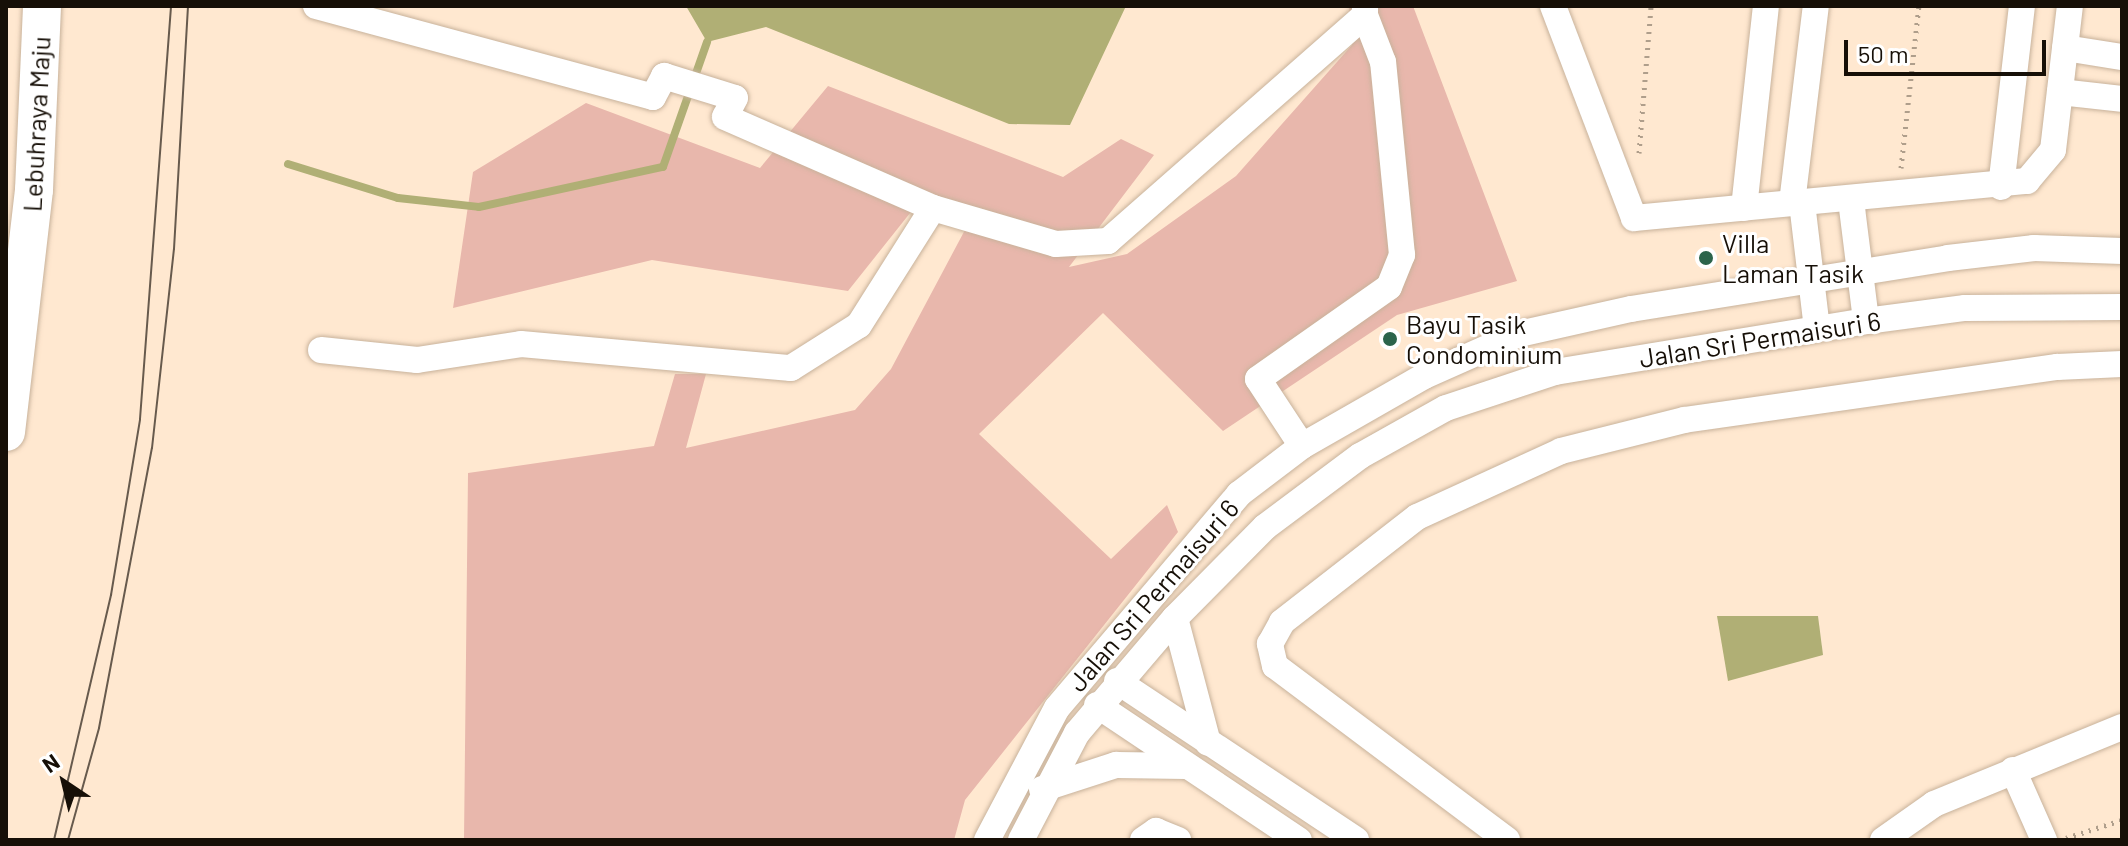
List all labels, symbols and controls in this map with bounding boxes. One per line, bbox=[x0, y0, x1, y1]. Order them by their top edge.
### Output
scale bar bbox=[1848, 24, 2050, 74]
street label: Lebuhraya Maju bbox=[16, 35, 56, 213]
text: 50 m bbox=[1858, 39, 1909, 68]
place label: Villa Laman Tasik bbox=[1722, 227, 1864, 288]
marker: Villa Laman Tasik bbox=[1697, 249, 1715, 267]
street label: Jalan Sri Permaisuri 6 bbox=[1637, 305, 1883, 373]
place label: Bayu Tasik Condominium bbox=[1406, 308, 1562, 370]
marker: Bayu Tasik Condominium bbox=[1381, 330, 1399, 348]
street label: Jalan Sri Permaisuri 6 bbox=[1061, 493, 1245, 697]
north arrow bbox=[24, 742, 104, 822]
text: N bbox=[37, 747, 64, 777]

